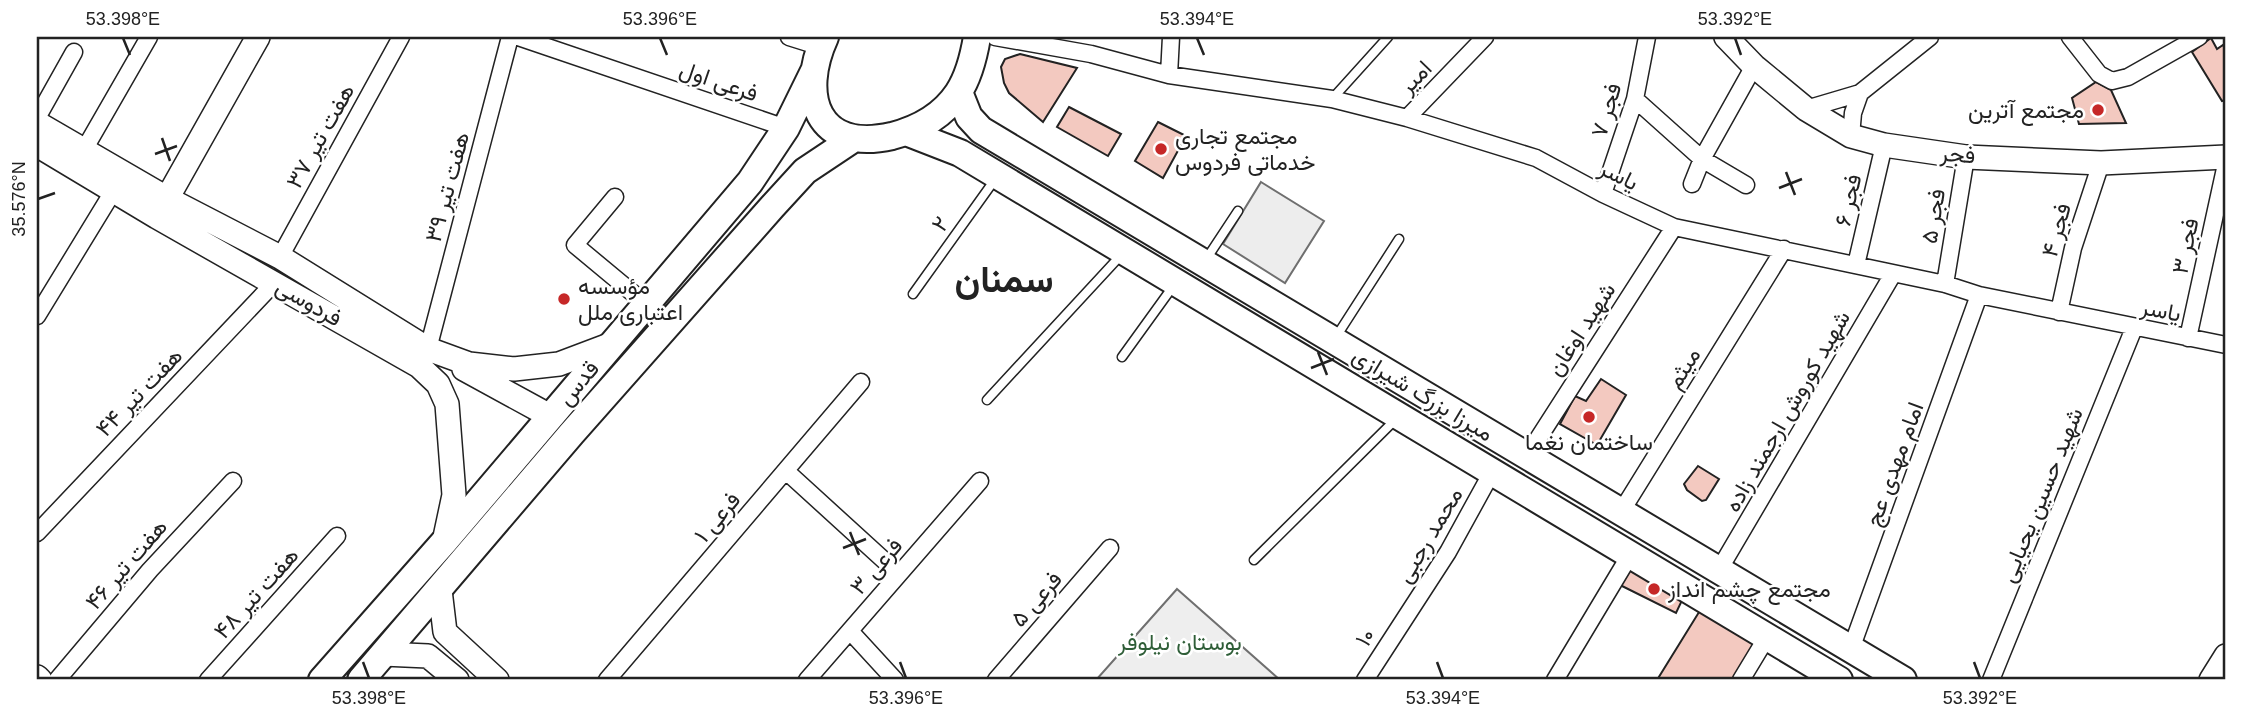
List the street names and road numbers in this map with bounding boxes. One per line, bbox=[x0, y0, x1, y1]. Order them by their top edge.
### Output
street label: فرعی اول bbox=[676, 55, 762, 108]
street label: امیر bbox=[1393, 55, 1438, 101]
street label: هفت تیر ۳۷ bbox=[281, 79, 361, 194]
street label: فجر ۷ bbox=[1586, 80, 1628, 141]
street label: هفت تیر ۳۹ bbox=[420, 129, 476, 245]
street label: فجر bbox=[1938, 139, 1977, 170]
street label: یاسر bbox=[1593, 154, 1643, 197]
street label: فجر ۶ bbox=[1829, 171, 1869, 229]
street label: فجر ۵ bbox=[1916, 187, 1952, 246]
street label: فجر ۴ bbox=[2036, 200, 2078, 260]
street label: ۲ bbox=[926, 211, 954, 237]
street label: فجر ۳ bbox=[2166, 216, 2206, 277]
street label: فردوسی bbox=[270, 273, 347, 333]
street label: شهید اوغان bbox=[1541, 278, 1622, 381]
street label: یاسر bbox=[2137, 293, 2183, 329]
street label: شهید کوروش ارجمند زاده bbox=[1719, 306, 1857, 517]
street label: هفت تیر ۴۴ bbox=[90, 342, 189, 443]
street label: میرزا بزرگ شیرازی bbox=[1347, 342, 1498, 448]
street label: میثم bbox=[1660, 343, 1707, 394]
street label: قدس bbox=[552, 356, 605, 411]
street label: امام مهدی عج bbox=[1860, 398, 1931, 531]
street label: شهید حسین یحیایی bbox=[1994, 404, 2090, 587]
street label: محمد رجبی bbox=[1390, 483, 1469, 588]
street label: فرعی ۱ bbox=[689, 487, 747, 549]
street label: هفت تیر ۴۶ bbox=[80, 514, 174, 616]
street label: فرعی ۳ bbox=[845, 533, 909, 601]
street label: هفت تیر ۴۸ bbox=[208, 542, 305, 645]
street label: فرعی ۵ bbox=[1005, 566, 1068, 633]
street label: ۱۰ bbox=[1350, 623, 1380, 651]

